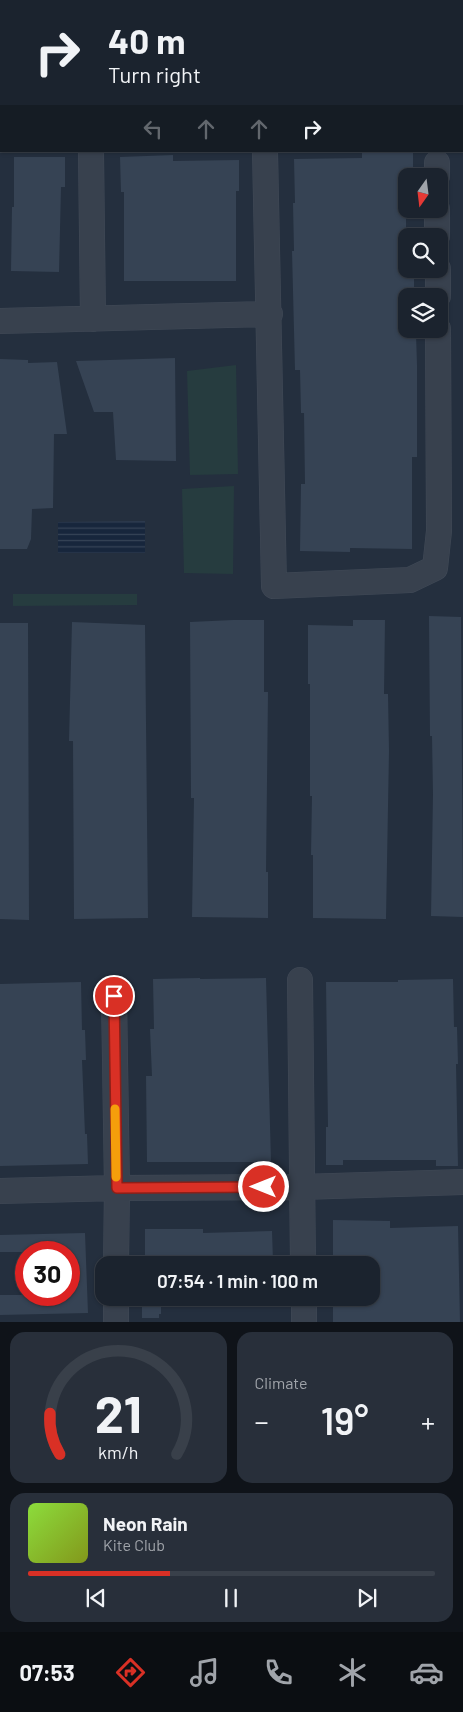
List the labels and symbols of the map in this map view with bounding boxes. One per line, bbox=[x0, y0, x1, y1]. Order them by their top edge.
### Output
north arrow bbox=[398, 168, 448, 218]
pin bbox=[93, 975, 135, 1017]
position arrow bbox=[237, 1160, 289, 1212]
speed limit sign: 30 bbox=[15, 1241, 80, 1306]

